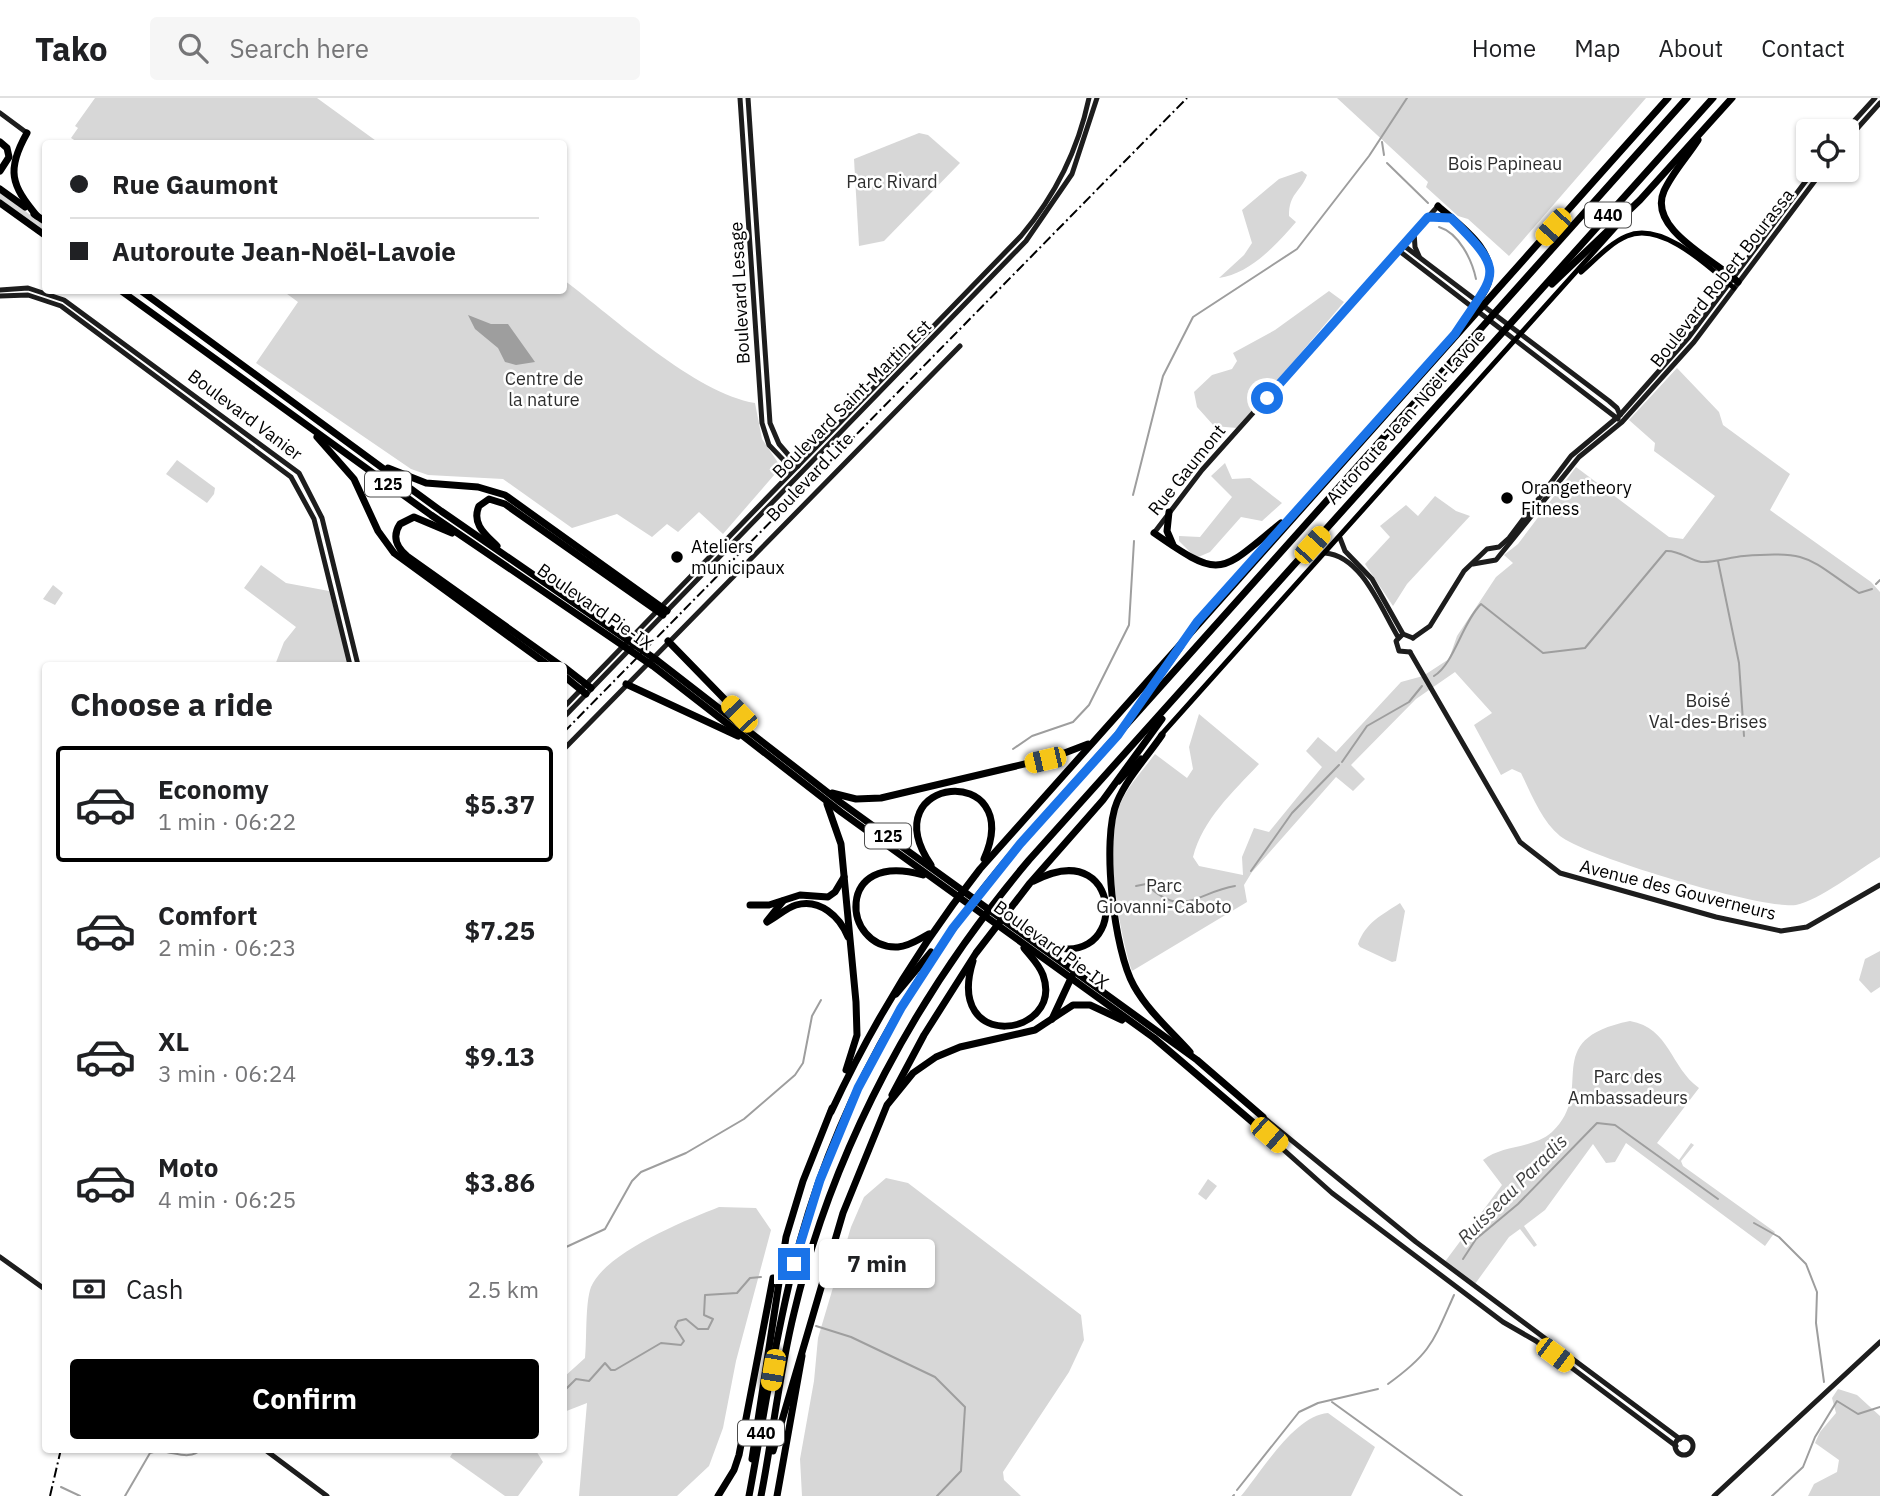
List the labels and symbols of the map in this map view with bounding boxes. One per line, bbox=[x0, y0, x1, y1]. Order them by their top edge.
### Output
park label: Bois Papineau bbox=[1448, 152, 1562, 175]
park label: Parc Rivard bbox=[846, 170, 938, 193]
street label: Boulevard Robert Bourassa bbox=[1645, 184, 1799, 372]
road number: 440 bbox=[1585, 203, 1631, 228]
car bbox=[1532, 204, 1575, 250]
street label: Boulevard Lesage bbox=[724, 221, 755, 365]
street label: Boulevard Saint-Martin Est bbox=[767, 314, 936, 483]
street label: Autoroute Jean-Noël-Lavoie bbox=[1321, 324, 1490, 509]
street label: Boulevard Vanier bbox=[183, 364, 307, 465]
park label: Centre de la nature bbox=[505, 367, 583, 411]
route start bbox=[1251, 382, 1283, 414]
street label: Rue Gaumont bbox=[1143, 419, 1230, 520]
street label: Boulevard Lite bbox=[761, 427, 858, 526]
road number: 125 bbox=[365, 472, 411, 496]
place label: Orangetheory Fitness bbox=[1521, 476, 1632, 520]
marker: Orangetheory Fitness bbox=[1499, 490, 1515, 506]
car bbox=[1291, 522, 1334, 568]
place label: Ateliers municipaux bbox=[691, 535, 785, 579]
marker: Ateliers municipaux bbox=[669, 549, 685, 565]
street label: Boulevard Pie-IX bbox=[533, 558, 658, 655]
park label: Boisé Val-des-Brises bbox=[1649, 689, 1767, 733]
car bbox=[717, 692, 762, 736]
car bbox=[1023, 745, 1068, 775]
road number: 125 bbox=[865, 824, 911, 848]
street label: Avenue des Gouverneurs bbox=[1578, 854, 1779, 925]
park label: Parc Giovanni-Caboto bbox=[1096, 874, 1232, 918]
street label: Boulevard Pie-IX bbox=[989, 895, 1113, 994]
park label: Parc des Ambassadeurs bbox=[1568, 1065, 1688, 1109]
car bbox=[1247, 1113, 1292, 1157]
water label: Ruisseau Paradis bbox=[1452, 1129, 1572, 1249]
callout: 7 min bbox=[818, 1240, 934, 1288]
route end bbox=[778, 1248, 810, 1280]
car bbox=[1532, 1334, 1579, 1376]
car bbox=[760, 1347, 787, 1393]
road number: 440 bbox=[738, 1420, 784, 1446]

